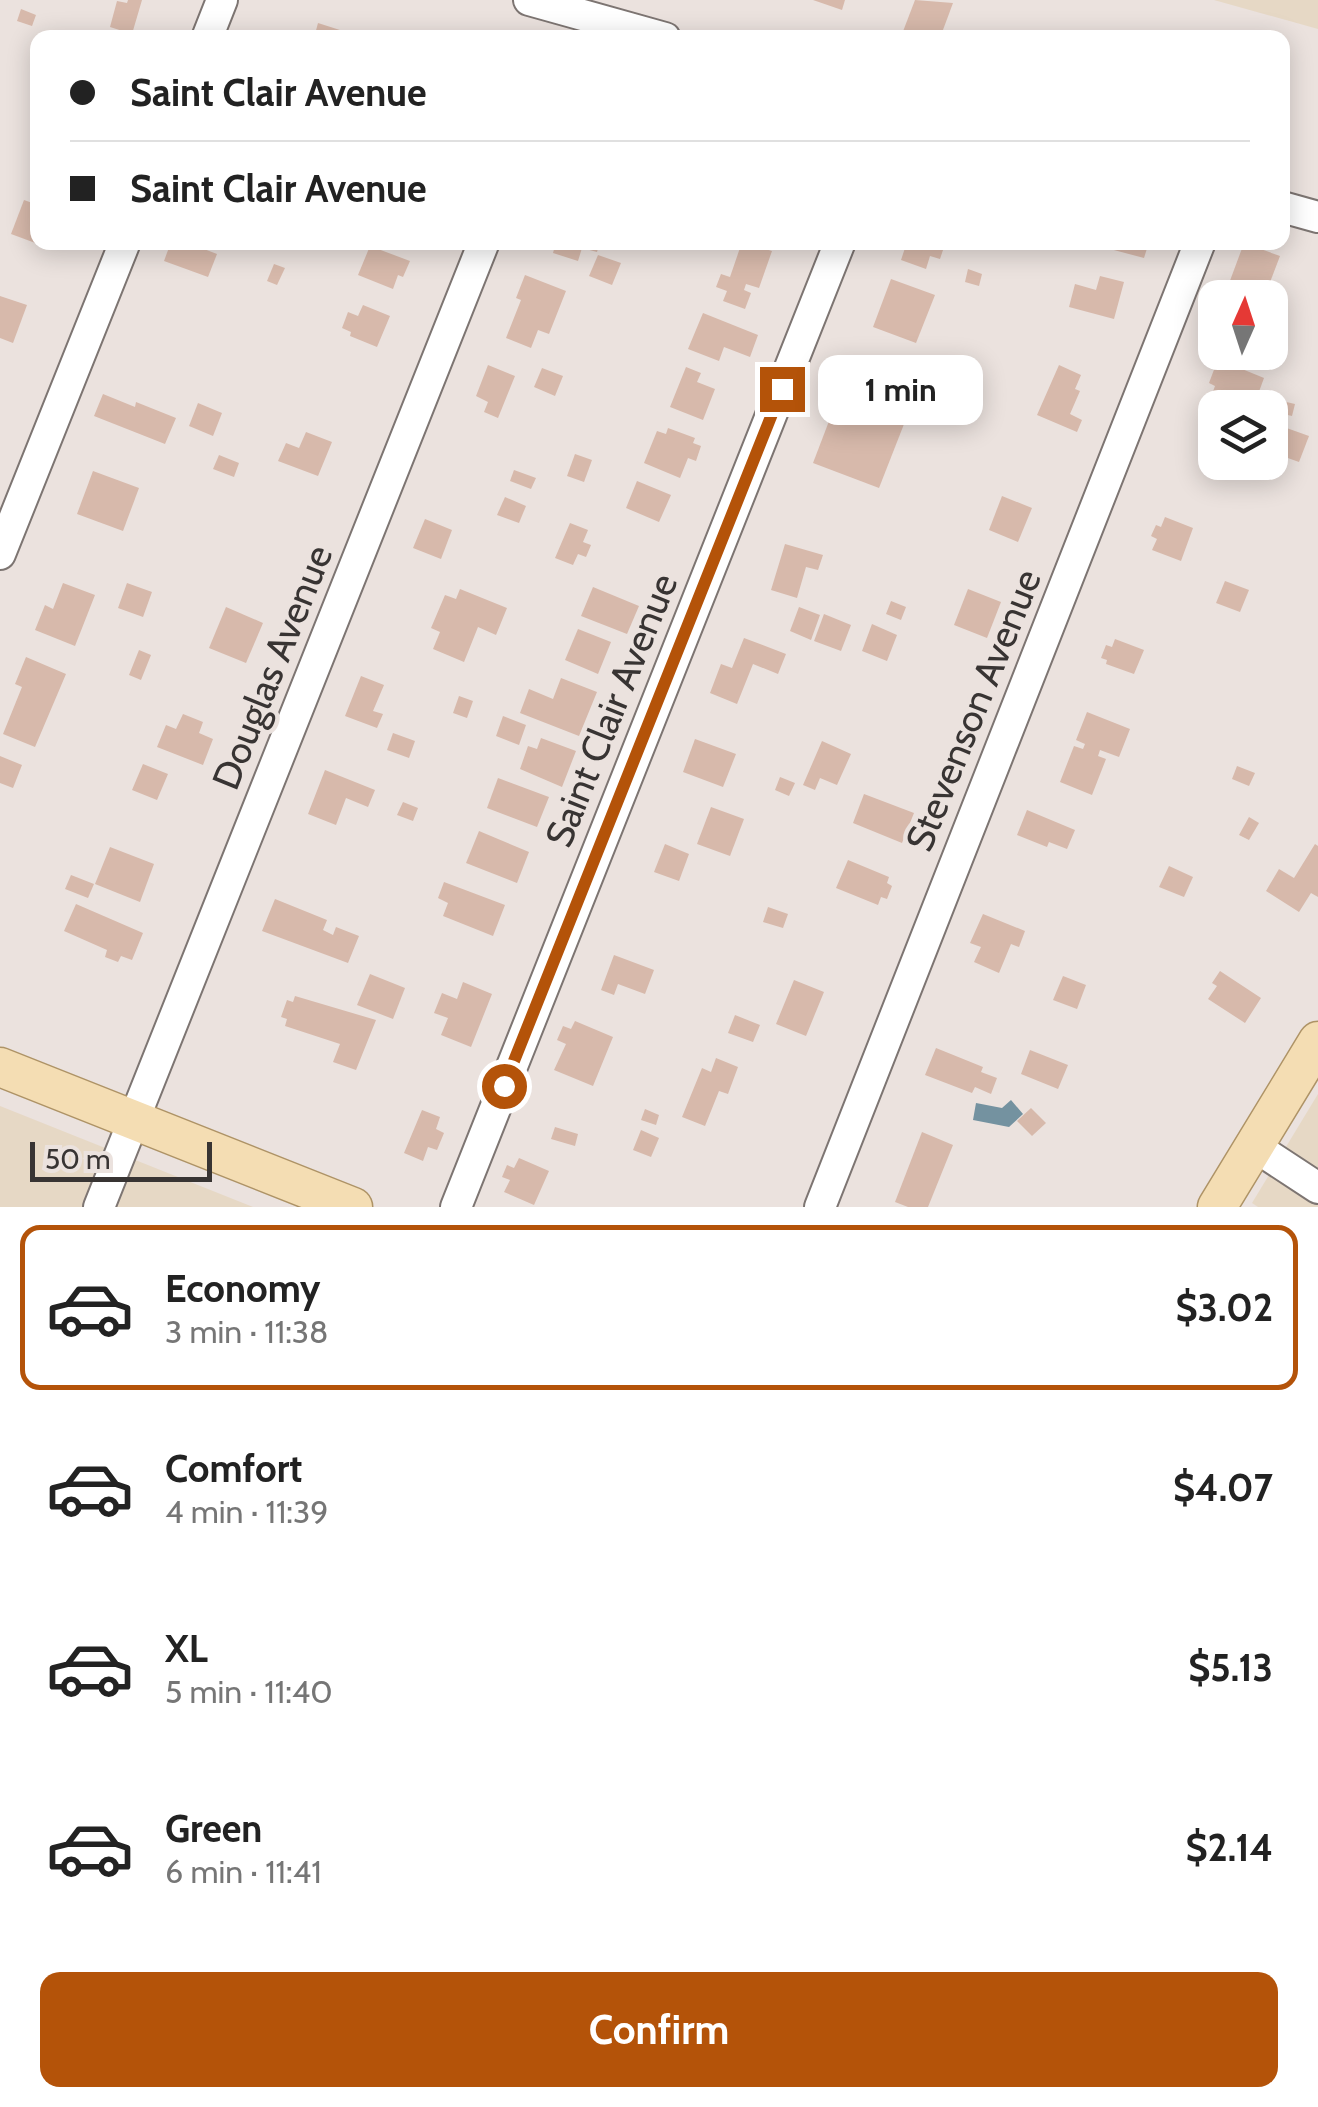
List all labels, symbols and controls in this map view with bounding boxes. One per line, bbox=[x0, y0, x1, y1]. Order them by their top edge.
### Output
text: Saint Clair Avenue bbox=[130, 69, 427, 116]
text: Saint Clair Avenue bbox=[130, 165, 427, 212]
north arrow bbox=[1198, 280, 1288, 370]
map controls bbox=[1198, 280, 1288, 480]
callout: 1 min bbox=[817, 354, 982, 424]
route end bbox=[760, 367, 805, 412]
text: 1 min bbox=[864, 370, 937, 409]
button: layers bbox=[1198, 390, 1288, 480]
street label: Douglas Avenue bbox=[202, 538, 342, 796]
street label: Stevenson Avenue bbox=[895, 562, 1051, 858]
street label: Saint Clair Avenue bbox=[535, 567, 687, 853]
route start bbox=[482, 1064, 527, 1109]
scale bar bbox=[30, 1137, 212, 1182]
text: 50 m bbox=[45, 1142, 111, 1176]
icon: car bbox=[45, 1263, 135, 1353]
text: Economy bbox=[165, 1265, 320, 1312]
text: $3.02 bbox=[1175, 1284, 1273, 1331]
text: 3 min · 11:38 bbox=[165, 1312, 329, 1351]
icon: car bbox=[45, 1443, 135, 1533]
text: Comfort bbox=[165, 1445, 302, 1492]
text: $4.07 bbox=[1173, 1464, 1273, 1511]
text: 4 min · 11:39 bbox=[165, 1492, 328, 1531]
icon: car bbox=[45, 1623, 135, 1713]
text: XL bbox=[165, 1625, 208, 1672]
text: $5.13 bbox=[1188, 1644, 1273, 1691]
text: 5 min · 11:40 bbox=[165, 1672, 333, 1711]
icon: car bbox=[45, 1803, 135, 1893]
text: Green bbox=[165, 1805, 262, 1852]
text: $2.14 bbox=[1185, 1824, 1273, 1871]
text: 6 min · 11:41 bbox=[165, 1852, 322, 1891]
button: Confirm bbox=[40, 1972, 1278, 2087]

